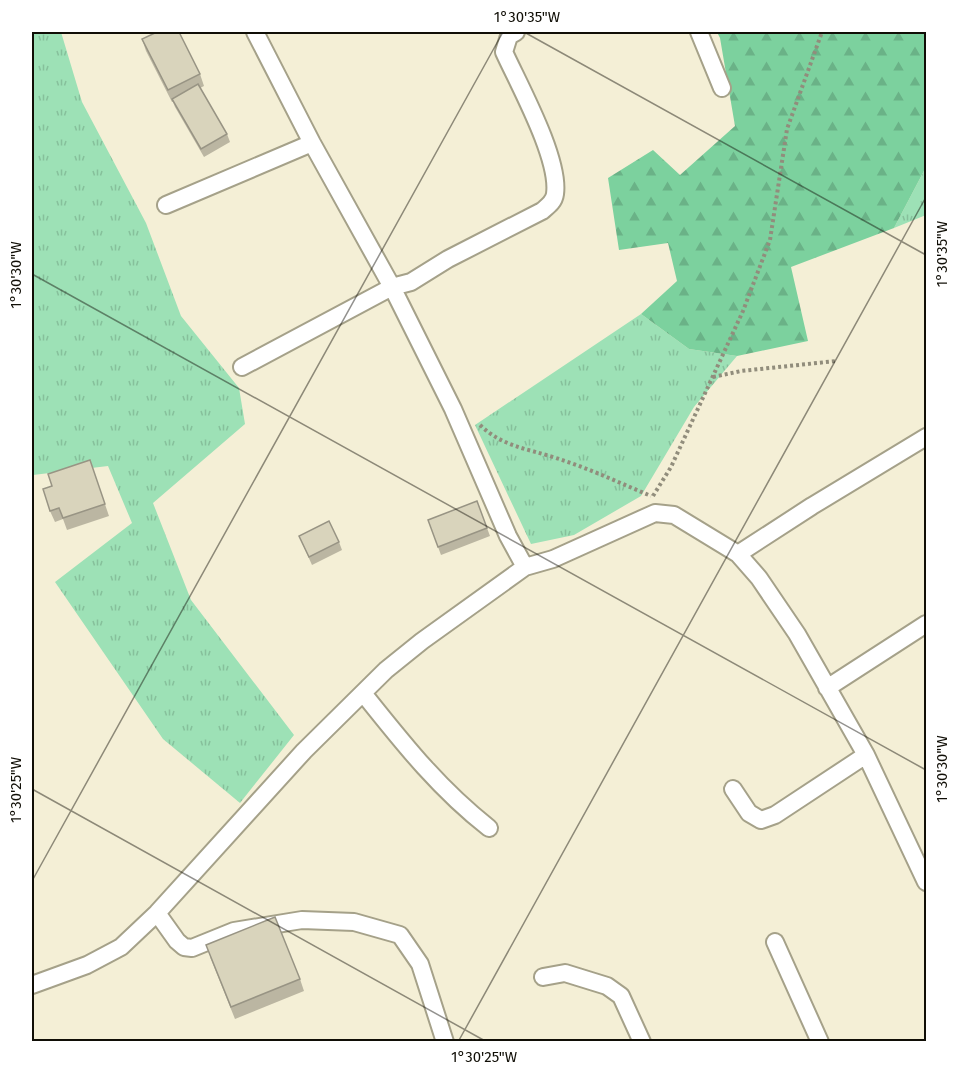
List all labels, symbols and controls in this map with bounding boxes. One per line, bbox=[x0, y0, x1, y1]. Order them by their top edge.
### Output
text: 1°30'35"W bbox=[494, 8, 561, 26]
text: 1°30'35"W bbox=[933, 220, 951, 287]
text: 1°30'30"W bbox=[7, 241, 25, 309]
text: 1°30'30"W bbox=[933, 735, 951, 803]
text: 1°30'25"W bbox=[7, 756, 25, 823]
text: 1°30'25"W bbox=[451, 1048, 518, 1066]

